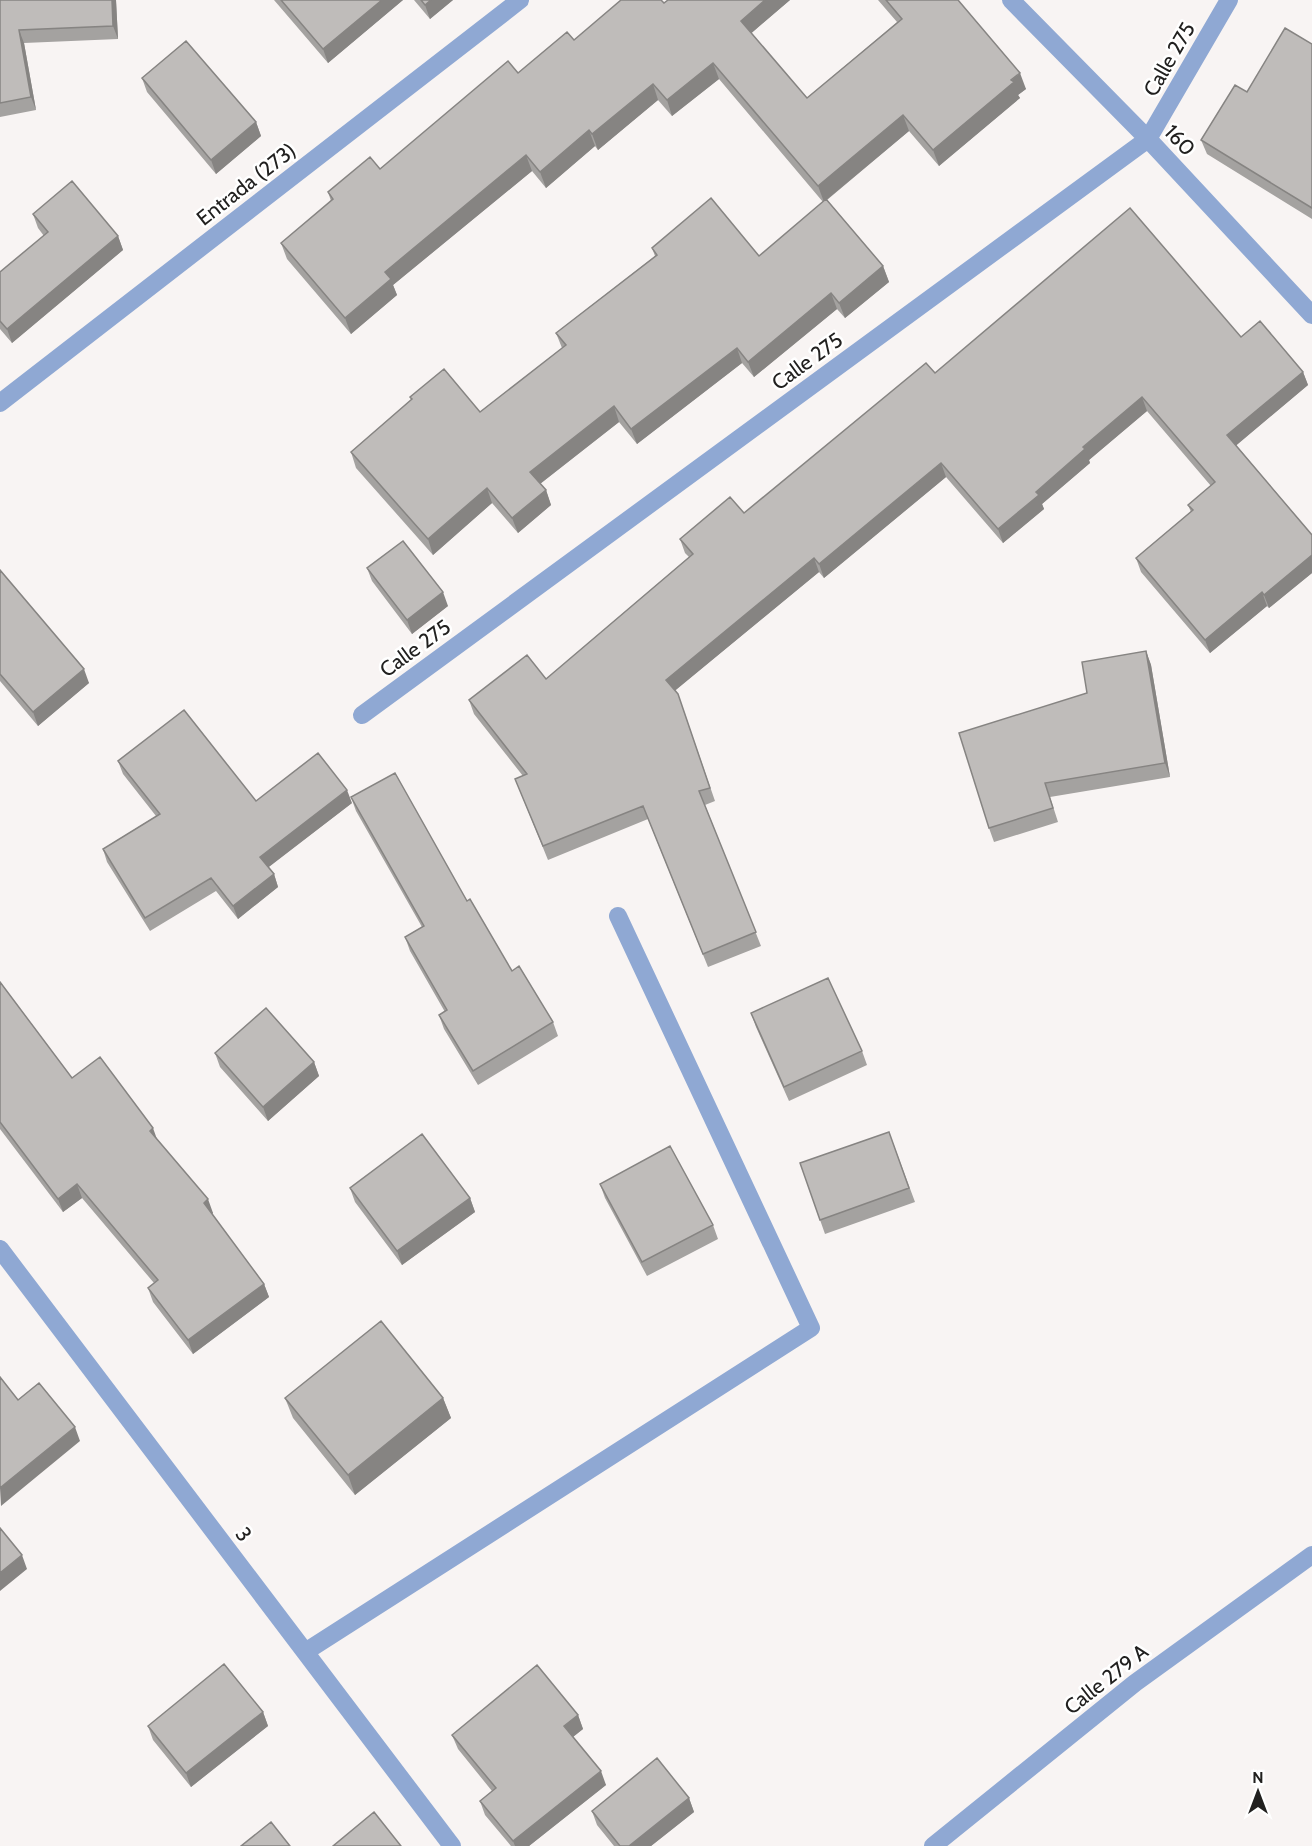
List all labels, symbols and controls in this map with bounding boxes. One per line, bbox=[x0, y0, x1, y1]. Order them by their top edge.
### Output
street label: Calle 275 bbox=[1138, 18, 1200, 100]
street label: 160 bbox=[1159, 119, 1201, 161]
street label: Entrada (273) bbox=[191, 138, 301, 230]
street label: Calle 275 bbox=[767, 327, 847, 395]
street label: Calle 275 bbox=[375, 614, 455, 682]
street label: 3 bbox=[231, 1522, 257, 1546]
street label: Calle 279 A bbox=[1059, 1638, 1153, 1719]
north arrow bbox=[1228, 1762, 1288, 1822]
text: N bbox=[1252, 1768, 1264, 1787]

